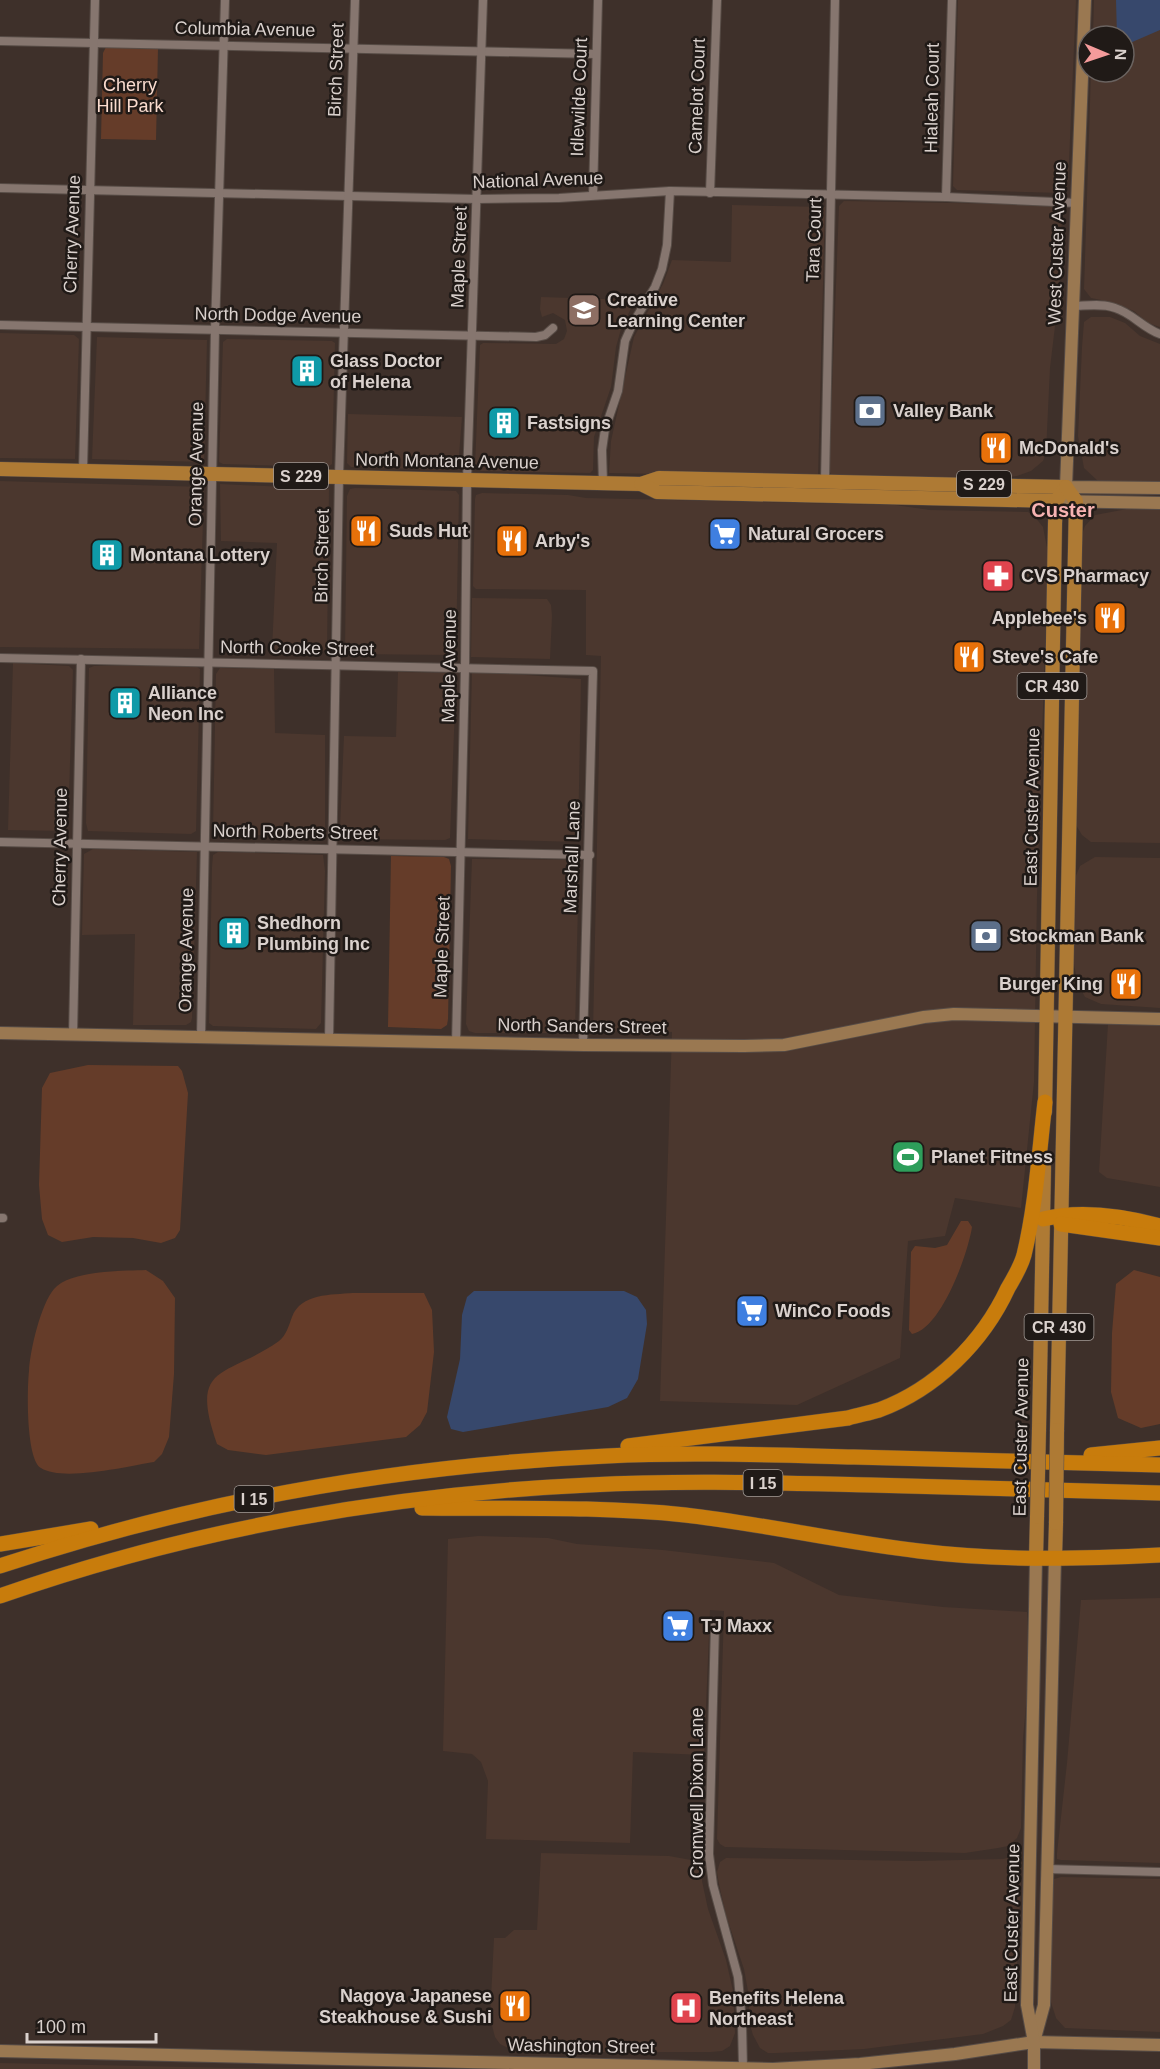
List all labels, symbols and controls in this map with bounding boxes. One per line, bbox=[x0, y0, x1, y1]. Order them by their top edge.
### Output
street label: Columbia Avenue bbox=[174, 18, 316, 40]
street label: Birch Street bbox=[324, 23, 348, 117]
north arrow bbox=[1076, 24, 1136, 84]
street label: Idlewilde Court bbox=[567, 37, 591, 157]
street label: Camelot Court bbox=[685, 38, 709, 154]
street label: Hialeah Court bbox=[921, 43, 943, 153]
text: N bbox=[1112, 48, 1129, 61]
park label: Cherry Hill Park bbox=[96, 75, 165, 116]
street label: West Custer Avenue bbox=[1044, 161, 1070, 325]
street label: National Avenue bbox=[472, 168, 604, 192]
street label: Cherry Avenue bbox=[60, 174, 84, 294]
street label: Tara Court bbox=[803, 198, 825, 282]
street label: Maple Street bbox=[447, 206, 471, 308]
place label: Creative Learning Center bbox=[607, 290, 745, 331]
school or university icon: Creative Learning Center bbox=[566, 292, 602, 328]
street label: North Dodge Avenue bbox=[194, 304, 362, 326]
place label: Glass Doctor of Helena bbox=[330, 351, 442, 392]
building icon: Glass Doctor of Helena bbox=[289, 353, 325, 389]
bank icon: Valley Bank bbox=[852, 393, 888, 429]
street label: Orange Avenue bbox=[185, 401, 207, 527]
place label: Valley Bank bbox=[893, 401, 994, 421]
building icon: Fastsigns bbox=[486, 405, 522, 441]
place label: Fastsigns bbox=[527, 413, 611, 433]
restaurant icon: McDonald's bbox=[978, 430, 1014, 466]
place label: McDonald's bbox=[1019, 438, 1119, 458]
street label: North Montana Avenue bbox=[355, 449, 539, 473]
road number: S 229 bbox=[274, 463, 328, 489]
road number: S 229 bbox=[957, 471, 1011, 497]
district label: Custer bbox=[1031, 499, 1095, 521]
street label: Birch Street bbox=[311, 509, 333, 603]
restaurant icon: Suds Hut bbox=[348, 513, 384, 549]
supermarket icon: Natural Grocers bbox=[707, 516, 743, 552]
place label: Suds Hut bbox=[389, 521, 468, 541]
restaurant icon: Arby's bbox=[494, 523, 530, 559]
place label: Natural Grocers bbox=[748, 524, 884, 544]
place label: Arby's bbox=[535, 531, 590, 551]
building icon: Montana Lottery bbox=[89, 537, 125, 573]
place label: Montana Lottery bbox=[130, 545, 270, 565]
pharmacy icon: CVS Pharmacy bbox=[980, 558, 1016, 594]
place label: CVS Pharmacy bbox=[1021, 566, 1149, 586]
restaurant icon: Applebee's bbox=[1092, 600, 1128, 636]
place label: Applebee's bbox=[992, 608, 1087, 628]
street label: Maple Avenue bbox=[438, 609, 460, 723]
street label: North Cooke Street bbox=[220, 637, 374, 659]
restaurant icon: Steve's Cafe bbox=[951, 639, 987, 675]
place label: Steve's Cafe bbox=[992, 647, 1098, 667]
road number: CR 430 bbox=[1018, 673, 1086, 699]
place label: Alliance Neon Inc bbox=[148, 683, 224, 724]
building icon: Alliance Neon Inc bbox=[107, 685, 143, 721]
street label: East Custer Avenue bbox=[1021, 727, 1043, 887]
street label: Cherry Avenue bbox=[49, 787, 71, 907]
street label: Marshall Lane bbox=[560, 800, 584, 914]
street label: North Roberts Street bbox=[212, 821, 378, 843]
street label: Orange Avenue bbox=[175, 887, 197, 1013]
street label: Maple Street bbox=[430, 896, 454, 998]
place label: Shedhorn Plumbing Inc bbox=[257, 913, 370, 954]
building icon: Shedhorn Plumbing Inc bbox=[216, 915, 252, 951]
bank icon: Stockman Bank bbox=[968, 918, 1004, 954]
place label: Stockman Bank bbox=[1009, 926, 1145, 946]
restaurant icon: Burger King bbox=[1108, 966, 1144, 1002]
place label: Burger King bbox=[999, 974, 1103, 994]
street label: North Sanders Street bbox=[497, 1015, 667, 1037]
sports icon: Planet Fitness bbox=[890, 1139, 926, 1175]
place label: Planet Fitness bbox=[931, 1147, 1053, 1167]
supermarket icon: WinCo Foods bbox=[734, 1293, 770, 1329]
place label: WinCo Foods bbox=[775, 1301, 891, 1321]
road number: CR 430 bbox=[1024, 1314, 1094, 1340]
street label: East Custer Avenue bbox=[1010, 1357, 1032, 1517]
road number: I 15 bbox=[744, 1470, 783, 1496]
road number: I 15 bbox=[234, 1486, 274, 1512]
supermarket icon: TJ Maxx bbox=[660, 1608, 696, 1644]
place label: TJ Maxx bbox=[701, 1616, 772, 1636]
street label: Cromwell Dixon Lane bbox=[687, 1707, 707, 1879]
street label: East Custer Avenue bbox=[1001, 1843, 1023, 2003]
place label: Nagoya Japanese Steakhouse & Sushi bbox=[319, 1986, 492, 2027]
restaurant icon: Nagoya Japanese Steakhouse & Sushi bbox=[497, 1988, 533, 2024]
place label: Benefits Helena Northeast bbox=[709, 1988, 845, 2029]
hospital icon: Benefits Helena Northeast bbox=[668, 1990, 704, 2026]
scale bar bbox=[27, 2006, 156, 2044]
text: 100 m bbox=[36, 2017, 86, 2037]
street label: Washington Street bbox=[507, 2035, 655, 2057]

